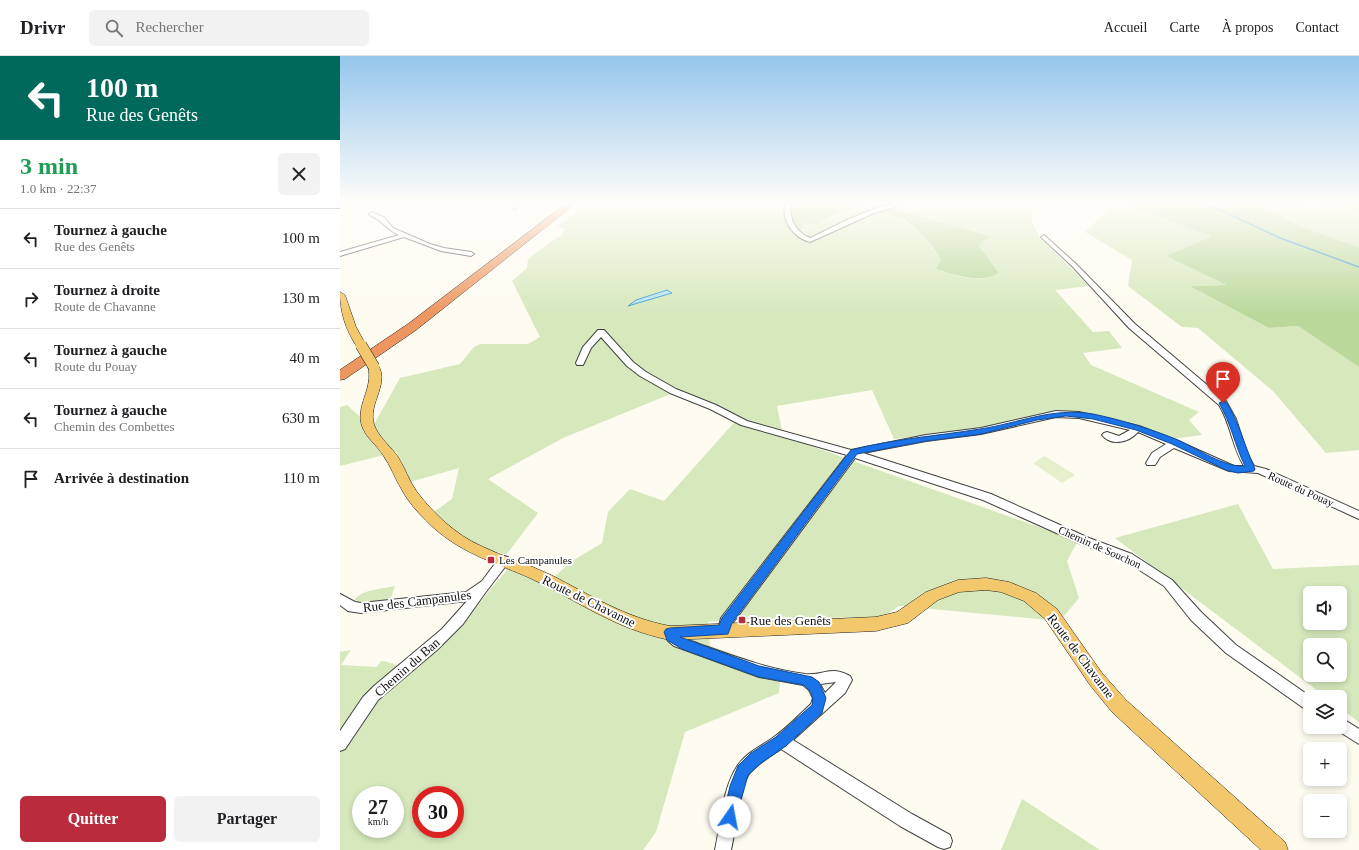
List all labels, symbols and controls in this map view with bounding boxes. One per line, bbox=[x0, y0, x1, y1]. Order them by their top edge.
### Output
search box bbox=[89, 10, 369, 46]
text: Drivr bbox=[20, 17, 65, 38]
icon: search bbox=[103, 17, 125, 39]
text: Rechercher bbox=[135, 19, 204, 35]
text: Accueil bbox=[1104, 20, 1147, 35]
text: Carte bbox=[1169, 20, 1200, 35]
text: À propos bbox=[1222, 20, 1273, 35]
text: Contact bbox=[1295, 20, 1339, 35]
icon: left bbox=[20, 72, 72, 124]
text: 100 m bbox=[86, 72, 158, 103]
text: Rue des Genêts bbox=[86, 105, 198, 125]
text: 3 min bbox=[20, 153, 78, 179]
button: close bbox=[278, 153, 320, 195]
text: 1.0 km · 22:37 bbox=[20, 181, 97, 196]
text: Tournez à gauche bbox=[54, 222, 167, 238]
icon: left bbox=[20, 228, 42, 250]
text: 100 m bbox=[282, 230, 320, 246]
text: Rue des Genêts bbox=[54, 239, 135, 254]
text: Tournez à droite bbox=[54, 282, 160, 298]
icon: right bbox=[20, 288, 42, 310]
text: 130 m bbox=[282, 290, 320, 306]
text: Route de Chavanne bbox=[54, 299, 156, 314]
text: Tournez à gauche bbox=[54, 342, 167, 358]
icon: left bbox=[20, 348, 42, 370]
text: 40 m bbox=[290, 350, 320, 366]
text: Route du Pouay bbox=[54, 359, 137, 374]
pin bbox=[1206, 362, 1240, 403]
icon: arrive bbox=[1212, 368, 1234, 390]
text: Tournez à gauche bbox=[54, 402, 167, 418]
icon: left bbox=[20, 408, 42, 430]
text: 630 m bbox=[282, 410, 320, 426]
text: Chemin des Combettes bbox=[54, 419, 175, 434]
icon: arrive bbox=[20, 468, 42, 490]
street label: Route du Pouay bbox=[1266, 469, 1336, 509]
text: Arrivée à destination bbox=[54, 470, 189, 486]
text: 110 m bbox=[283, 470, 320, 486]
street label: Chemin de Souchon bbox=[1057, 523, 1144, 571]
place label: Les Campanules bbox=[499, 554, 572, 566]
marker: Les Campanules bbox=[486, 555, 496, 565]
street label: Route de Chavanne bbox=[540, 572, 638, 630]
map controls bbox=[1303, 586, 1347, 838]
button: sound bbox=[1303, 586, 1347, 630]
street label: Rue des Campanules bbox=[362, 587, 472, 615]
street label: Route de Chavanne bbox=[1044, 611, 1118, 701]
place label: Rue des Genêts bbox=[750, 613, 831, 628]
marker: Rue des Genêts bbox=[737, 615, 747, 625]
street label: Chemin du Ban bbox=[371, 634, 443, 699]
button: search bbox=[1303, 638, 1347, 682]
button: layers bbox=[1303, 690, 1347, 734]
button: + bbox=[1303, 742, 1347, 786]
speed limit sign: 30 bbox=[412, 786, 464, 838]
button: − bbox=[1303, 794, 1347, 838]
button: Quitter bbox=[20, 796, 166, 842]
button: Partager bbox=[174, 796, 320, 842]
text: 27 bbox=[368, 796, 388, 818]
position arrow bbox=[709, 796, 751, 838]
text: km/h bbox=[368, 816, 388, 827]

